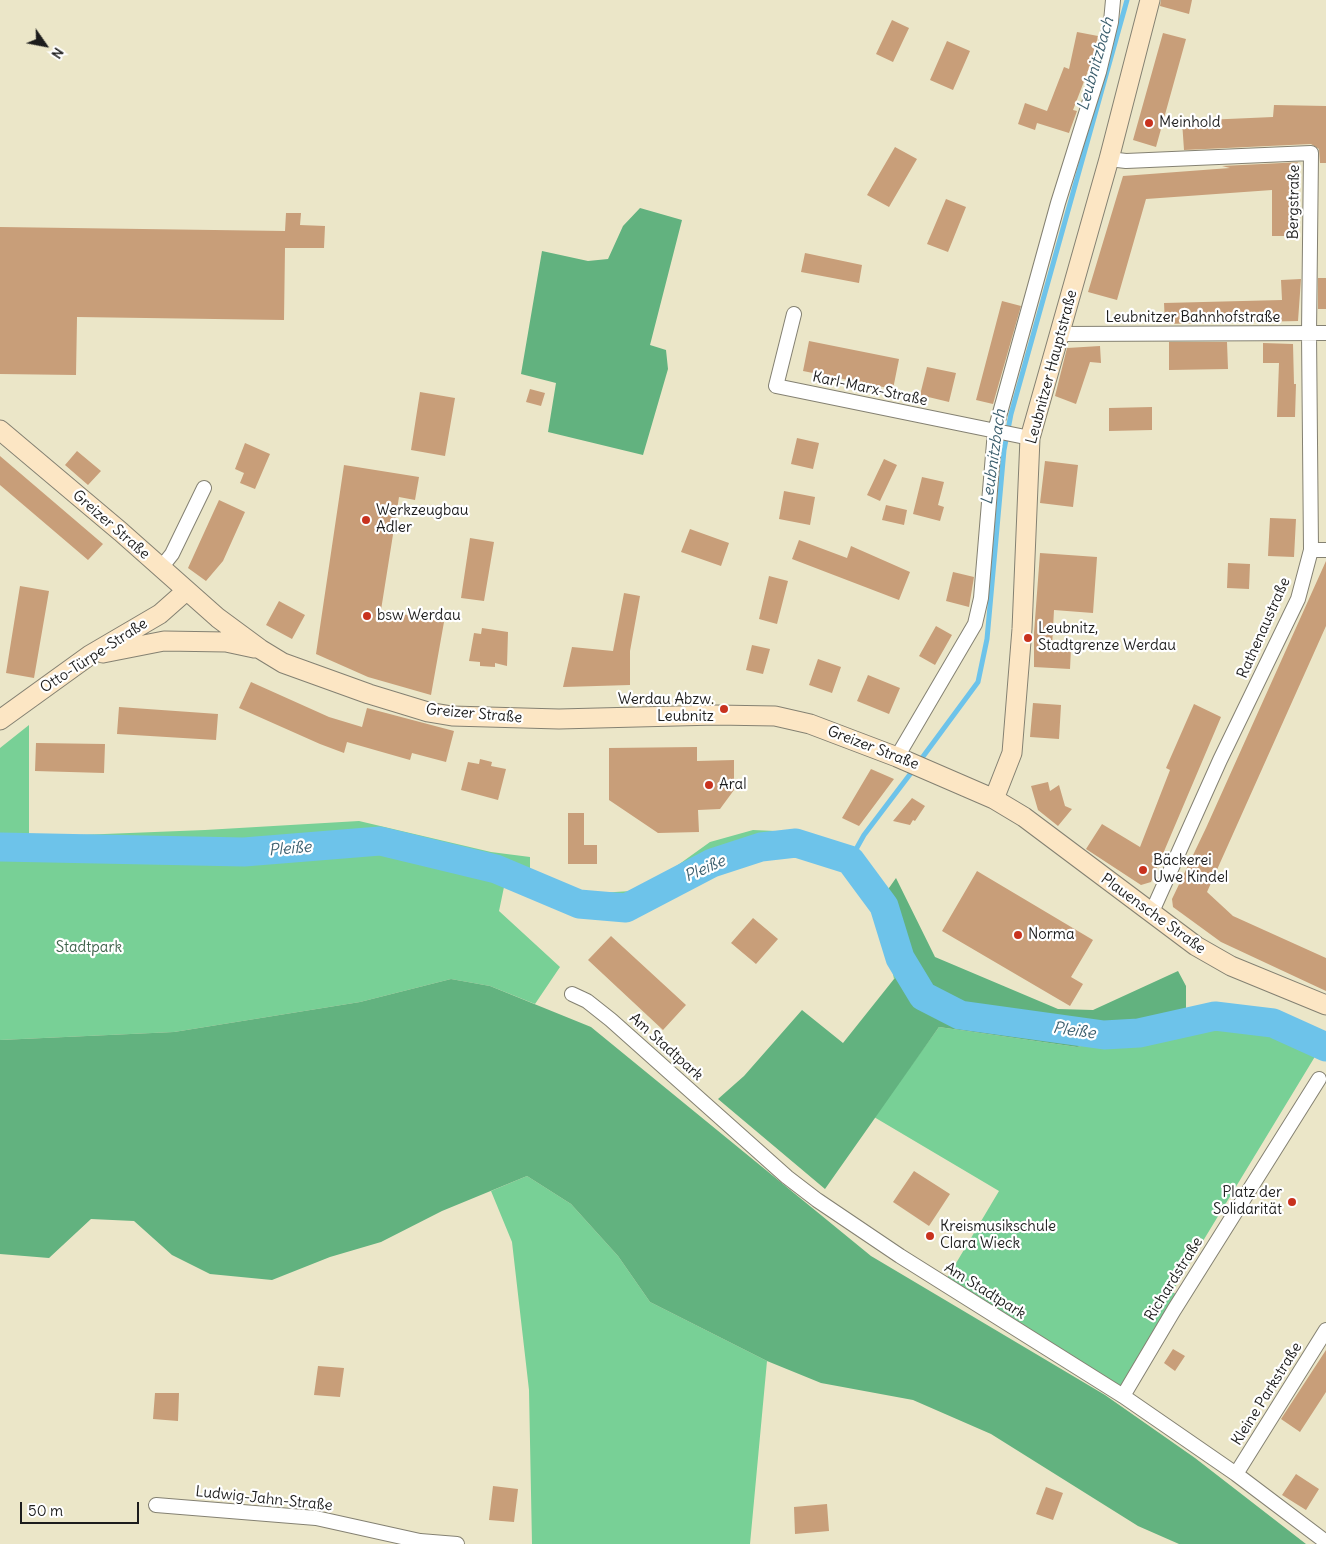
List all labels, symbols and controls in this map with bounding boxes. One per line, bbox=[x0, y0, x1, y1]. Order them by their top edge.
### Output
water label: Leubnitzbach bbox=[1074, 15, 1118, 113]
north arrow bbox=[20, 20, 70, 70]
text: N bbox=[47, 44, 68, 62]
place label: Meinhold bbox=[1159, 114, 1220, 132]
marker: Meinhold bbox=[1143, 117, 1155, 129]
street label: Bergstraße bbox=[1284, 164, 1304, 240]
street label: Leubnitzer Hauptstraße bbox=[1023, 288, 1081, 446]
street label: Leubnitzer Bahnhofstraße bbox=[1106, 309, 1280, 327]
street label: Karl-Marx-Straße bbox=[811, 368, 929, 410]
water label: Leubnitzbach bbox=[978, 408, 1010, 506]
street label: Greizer Straße bbox=[69, 487, 153, 563]
place label: Werkzeugbau Adler bbox=[376, 502, 469, 537]
marker: Werkzeugbau Adler bbox=[360, 514, 372, 526]
street label: Rathenaustraße bbox=[1234, 575, 1294, 681]
place label: bsw Werdau bbox=[377, 607, 461, 625]
marker: bsw Werdau bbox=[361, 610, 373, 622]
street label: Otto-Türpe-Straße bbox=[37, 615, 151, 697]
place label: Leubnitz, Stadtgrenze Werdau bbox=[1038, 620, 1176, 655]
marker: Leubnitz, Stadtgrenze Werdau bbox=[1022, 632, 1034, 644]
place label: Werdau Abzw. Leubnitz bbox=[618, 691, 714, 726]
street label: Greizer Straße bbox=[425, 701, 523, 727]
marker: Werdau Abzw. Leubnitz bbox=[718, 703, 730, 715]
street label: Greizer Straße bbox=[825, 722, 921, 774]
place label: Aral bbox=[719, 776, 747, 794]
marker: Aral bbox=[703, 779, 715, 791]
water label: Pleiße bbox=[268, 838, 312, 860]
water label: Pleiße bbox=[682, 852, 728, 886]
place label: Bäckerei Uwe Kindel bbox=[1153, 852, 1228, 887]
marker: Bäckerei Uwe Kindel bbox=[1137, 864, 1149, 876]
street label: Plauensche Straße bbox=[1097, 870, 1209, 958]
place label: Norma bbox=[1028, 926, 1074, 944]
marker: Norma bbox=[1012, 929, 1024, 941]
park label: Stadtpark bbox=[56, 939, 122, 957]
street label: Am Stadtpark bbox=[626, 1009, 706, 1085]
water label: Pleiße bbox=[1052, 1019, 1096, 1043]
place label: Platz der Solidarität bbox=[1213, 1184, 1282, 1219]
marker: Platz der Solidarität bbox=[1286, 1196, 1298, 1208]
place label: Kreismusikschule Clara Wieck bbox=[940, 1218, 1056, 1253]
marker: Kreismusikschule Clara Wieck bbox=[924, 1230, 936, 1242]
street label: Richardstraße bbox=[1141, 1234, 1207, 1324]
street label: Am Stadtpark bbox=[941, 1259, 1029, 1323]
street label: Kleine Parkstraße bbox=[1228, 1339, 1306, 1449]
street label: Ludwig-Jahn-Straße bbox=[194, 1483, 334, 1515]
scale bar bbox=[22, 1492, 141, 1524]
text: 50 m bbox=[28, 1501, 63, 1520]

